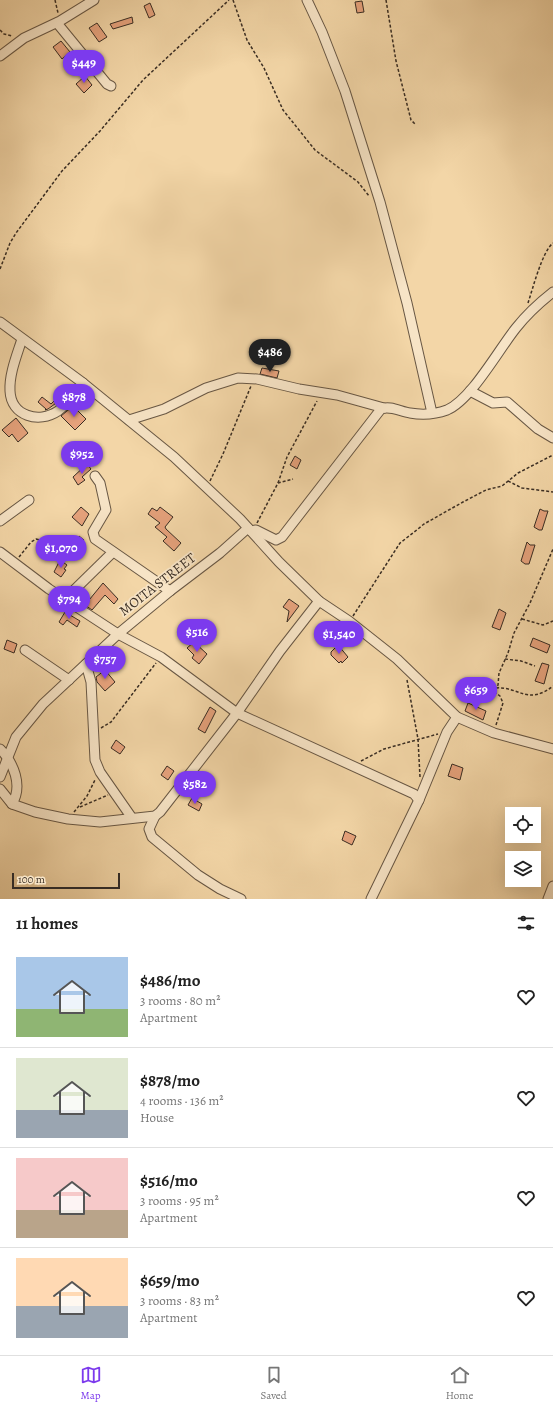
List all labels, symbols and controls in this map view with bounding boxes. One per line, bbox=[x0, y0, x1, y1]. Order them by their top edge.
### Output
pin: $449 bbox=[60, 50, 108, 84]
text: $449 bbox=[72, 54, 96, 71]
pin: $486 bbox=[246, 339, 294, 373]
text: $486 bbox=[258, 343, 282, 360]
pin: $878 bbox=[50, 384, 98, 418]
text: $878 bbox=[62, 388, 86, 405]
pin: $952 bbox=[58, 441, 106, 475]
text: $952 bbox=[70, 445, 94, 462]
pin: $1,070 bbox=[28, 535, 94, 569]
text: $1,070 bbox=[45, 539, 77, 556]
street label: MOITA STREET bbox=[115, 548, 200, 620]
pin: $794 bbox=[45, 586, 93, 620]
text: $794 bbox=[57, 590, 81, 607]
pin: $516 bbox=[173, 619, 221, 653]
pin: $1,540 bbox=[306, 621, 372, 655]
text: $516 bbox=[186, 623, 208, 640]
text: $1,540 bbox=[323, 625, 355, 642]
pin: $757 bbox=[81, 646, 129, 680]
text: $757 bbox=[94, 650, 116, 667]
pin: $659 bbox=[452, 677, 500, 711]
text: $659 bbox=[464, 681, 488, 698]
pin: $582 bbox=[171, 771, 219, 805]
text: $582 bbox=[183, 775, 207, 792]
map controls bbox=[505, 807, 541, 887]
button: locate bbox=[505, 807, 541, 843]
button: layers bbox=[505, 851, 541, 887]
scale bar bbox=[12, 871, 120, 890]
text: 100 m bbox=[18, 872, 45, 887]
text: 11 homes bbox=[16, 912, 78, 935]
icon: filters bbox=[515, 912, 537, 934]
text: $486/mo bbox=[140, 969, 201, 992]
icon: home bbox=[48, 973, 96, 1021]
icon: heart bbox=[515, 986, 537, 1008]
text: 3 rooms · 80 m² bbox=[140, 992, 220, 1009]
text: Apartment bbox=[140, 1009, 198, 1026]
text: $878/mo bbox=[140, 1069, 200, 1092]
icon: home bbox=[48, 1074, 96, 1122]
icon: heart bbox=[515, 1087, 537, 1109]
text: 4 rooms · 136 m² bbox=[140, 1092, 224, 1109]
text: House bbox=[140, 1109, 174, 1126]
text: $516/mo bbox=[140, 1169, 198, 1192]
icon: home bbox=[48, 1174, 96, 1222]
icon: heart bbox=[515, 1187, 537, 1209]
text: 3 rooms · 95 m² bbox=[140, 1192, 219, 1209]
text: Apartment bbox=[140, 1209, 198, 1226]
text: $659/mo bbox=[140, 1269, 200, 1292]
icon: home bbox=[48, 1274, 96, 1322]
icon: heart bbox=[515, 1287, 537, 1309]
text: 3 rooms · 83 m² bbox=[140, 1292, 219, 1309]
text: Apartment bbox=[140, 1309, 198, 1326]
tab: Map bbox=[80, 1364, 102, 1403]
tab: Saved bbox=[261, 1364, 287, 1403]
tab: Home bbox=[446, 1364, 473, 1403]

